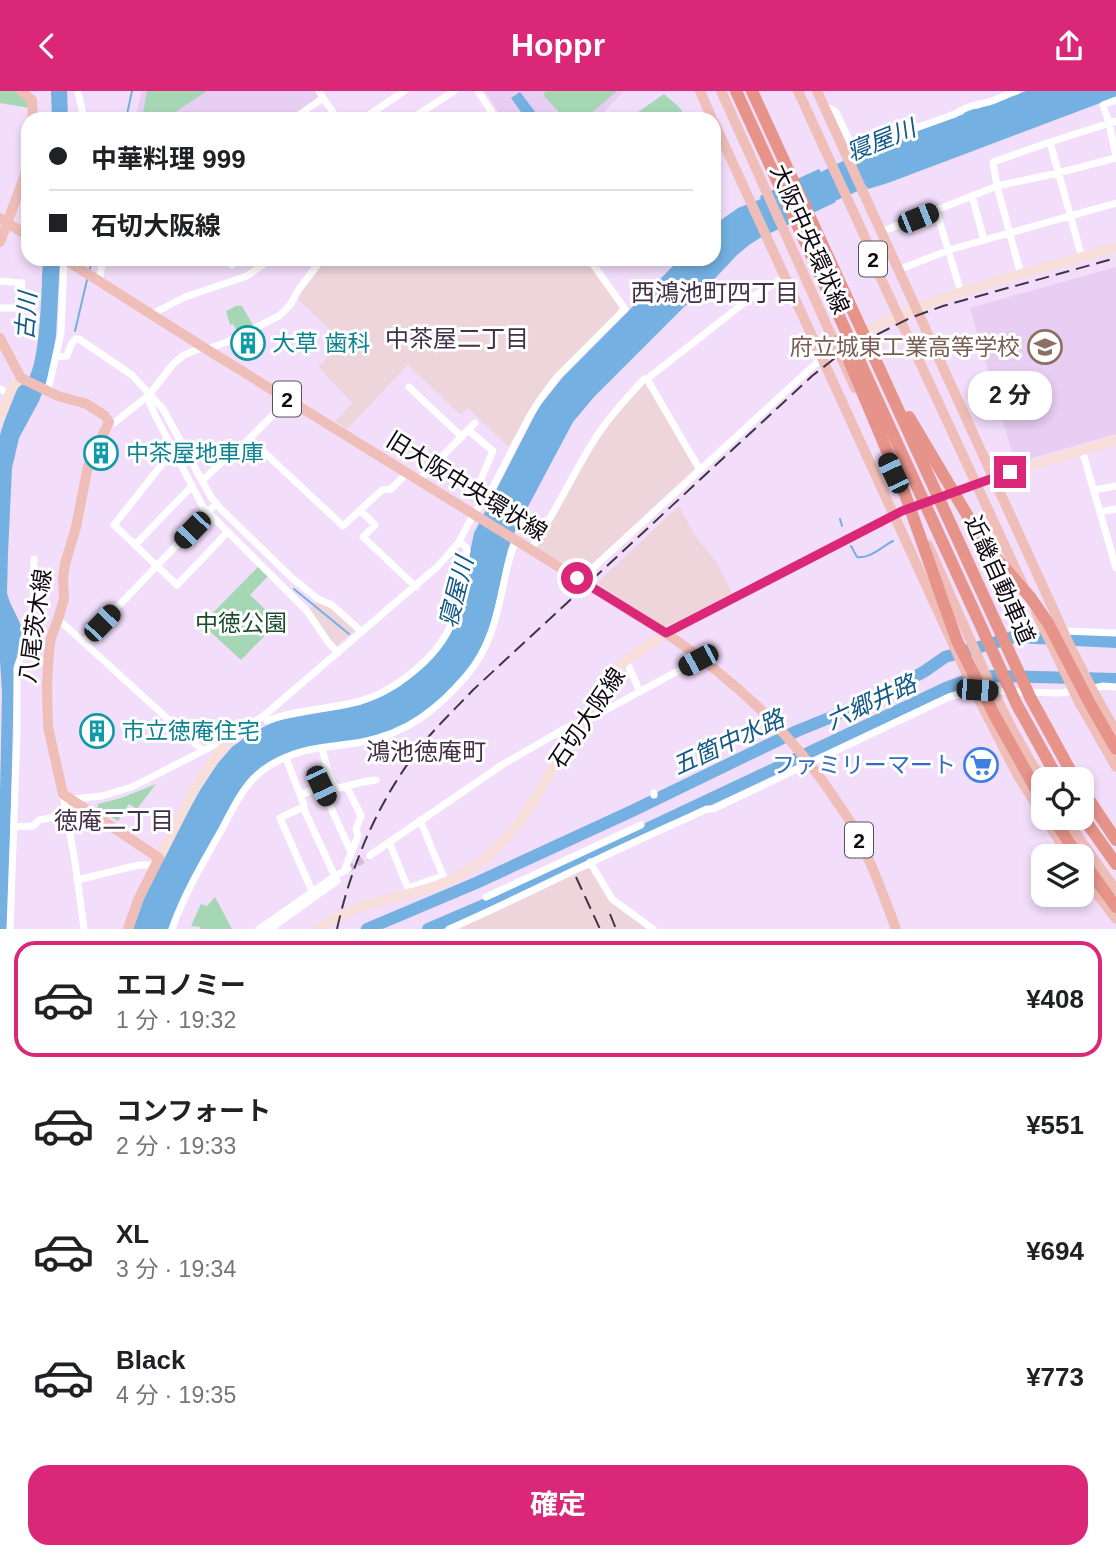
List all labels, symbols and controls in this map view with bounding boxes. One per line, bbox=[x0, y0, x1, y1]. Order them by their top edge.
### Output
icon: back bbox=[28, 27, 66, 65]
text: Hoppr bbox=[511, 27, 605, 63]
icon: share bbox=[1050, 27, 1088, 65]
water label: 寝屋川 bbox=[843, 113, 922, 166]
text: 中華料理 999 bbox=[91, 144, 246, 174]
street label: 大阪中央環状線 bbox=[765, 160, 855, 318]
car bbox=[895, 200, 942, 236]
text: 石切大阪線 bbox=[91, 211, 221, 241]
road number: 2 bbox=[859, 241, 887, 277]
district label: 西鴻池町四丁目 bbox=[631, 279, 799, 306]
water label: 古川 bbox=[11, 288, 41, 341]
building icon: 大草 歯科 bbox=[229, 324, 267, 362]
district label: 中茶屋二丁目 bbox=[385, 325, 529, 352]
school or university icon: 府立城東工業高等学校 bbox=[1026, 328, 1064, 366]
place label: 大草 歯科 bbox=[272, 330, 370, 356]
place label: 府立城東工業高等学校 bbox=[790, 334, 1020, 360]
callout: 2 分 bbox=[968, 371, 1052, 419]
road number: 2 bbox=[273, 381, 301, 417]
text: 2 分 bbox=[989, 382, 1031, 408]
street label: 旧大阪中央環状線 bbox=[382, 426, 552, 546]
building icon: 中茶屋地車庫 bbox=[82, 434, 120, 472]
place label: 中茶屋地車庫 bbox=[126, 440, 264, 466]
car bbox=[875, 450, 912, 496]
route end bbox=[994, 456, 1026, 488]
car bbox=[170, 508, 215, 552]
street label: 近畿自動車道 bbox=[960, 512, 1040, 648]
water label: 寝屋川 bbox=[434, 551, 479, 630]
route start bbox=[561, 562, 593, 594]
street label: 八尾茨木線 bbox=[14, 567, 56, 685]
car bbox=[80, 601, 125, 645]
park label: 中徳公園 bbox=[195, 610, 287, 636]
car bbox=[675, 641, 722, 679]
street label: 石切大阪線 bbox=[544, 663, 630, 773]
water label: 六郷井路 bbox=[822, 669, 922, 735]
car bbox=[956, 678, 999, 702]
water label: 五箇中水路 bbox=[668, 704, 790, 780]
building icon: 市立徳庵住宅 bbox=[78, 712, 116, 750]
place label: 市立徳庵住宅 bbox=[122, 718, 260, 744]
district label: 鴻池徳庵町 bbox=[366, 738, 486, 765]
supermarket icon: ファミリーマート bbox=[962, 746, 1000, 784]
place label: ファミリーマート bbox=[772, 752, 956, 778]
car bbox=[303, 763, 340, 809]
map controls bbox=[1031, 767, 1094, 907]
button: locate bbox=[1031, 767, 1094, 830]
district label: 徳庵二丁目 bbox=[54, 807, 174, 834]
road number: 2 bbox=[845, 823, 873, 857]
button: layers bbox=[1031, 844, 1094, 907]
icon: car bbox=[32, 968, 95, 1031]
text: エコノミー bbox=[116, 970, 246, 1000]
text: ¥408 bbox=[1026, 984, 1084, 1014]
text: 1 分 · 19:32 bbox=[116, 1007, 236, 1033]
icon: car bbox=[32, 1094, 95, 1157]
text: コンフォート bbox=[116, 1096, 271, 1126]
text: ¥551 bbox=[1026, 1110, 1084, 1140]
text: 2 分 · 19:33 bbox=[116, 1133, 236, 1159]
text: XL bbox=[116, 1219, 149, 1249]
icon: car bbox=[32, 1220, 95, 1283]
text: ¥694 bbox=[1026, 1236, 1084, 1266]
text: 3 分 · 19:34 bbox=[116, 1256, 236, 1282]
text: Black bbox=[116, 1345, 185, 1375]
icon: car bbox=[32, 1346, 95, 1409]
text: ¥773 bbox=[1026, 1362, 1084, 1392]
text: 4 分 · 19:35 bbox=[116, 1382, 236, 1408]
button: 確定 bbox=[28, 1465, 1088, 1545]

